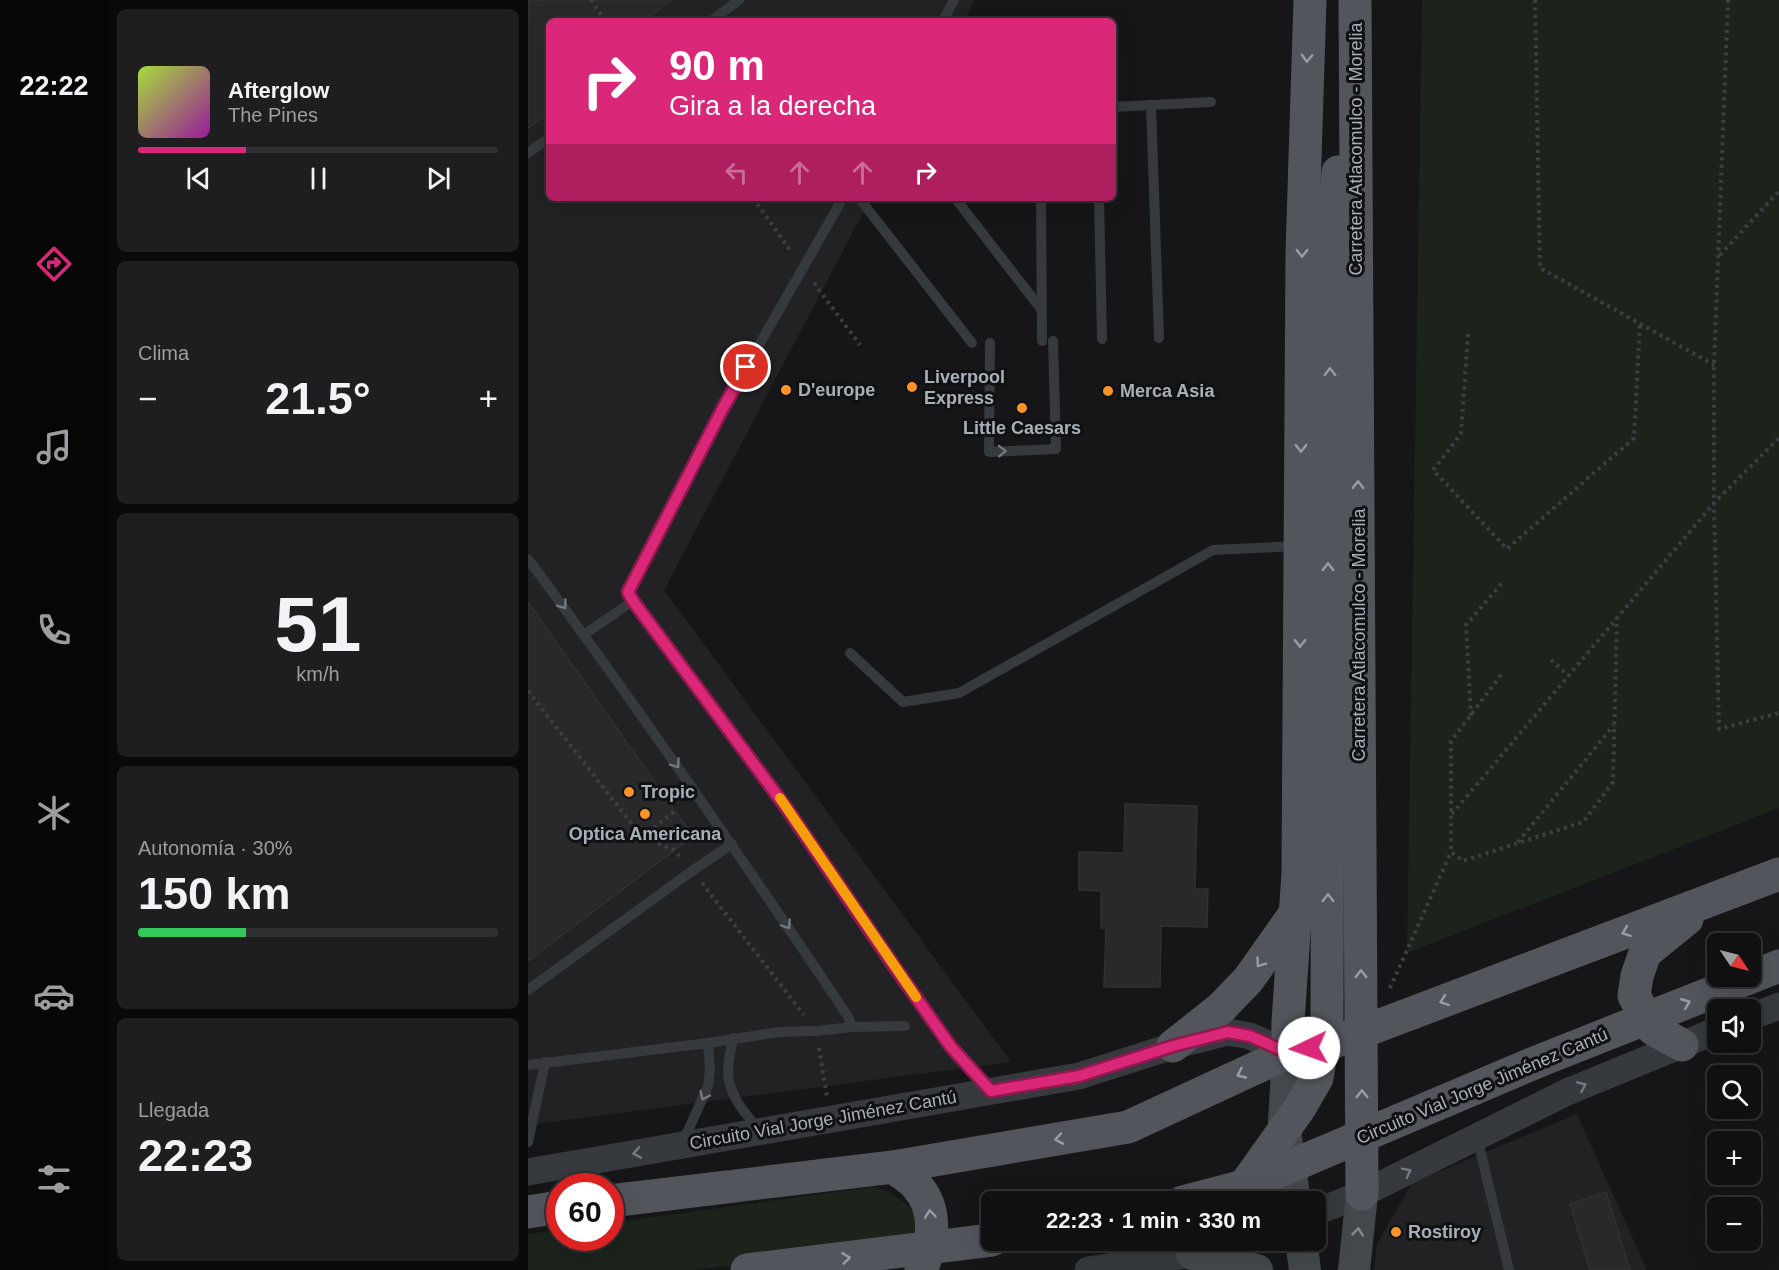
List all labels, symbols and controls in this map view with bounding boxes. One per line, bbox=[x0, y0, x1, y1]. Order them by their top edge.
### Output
street label: Carretera Atlacomulco - Morelia bbox=[1346, 21, 1366, 276]
icon: right bbox=[570, 42, 648, 120]
text: 90 m bbox=[669, 42, 765, 89]
one-way arrow bbox=[1301, 54, 1314, 63]
text: 22:22 bbox=[19, 71, 89, 101]
text: Afterglow bbox=[228, 78, 329, 103]
text: Gira a la derecha bbox=[669, 91, 876, 121]
text: The Pines bbox=[228, 104, 318, 126]
icon: left bbox=[720, 156, 753, 189]
icon: ahead bbox=[783, 156, 816, 189]
icon: ahead bbox=[846, 156, 879, 189]
icon: right bbox=[909, 156, 942, 189]
icon: previous bbox=[182, 162, 215, 195]
icon: pause bbox=[302, 162, 335, 195]
icon: next bbox=[422, 162, 455, 195]
icon: directions bbox=[33, 243, 75, 285]
one-way arrow bbox=[1296, 249, 1309, 258]
pin bbox=[720, 341, 771, 392]
text: Clima bbox=[138, 342, 189, 364]
icon: arrive bbox=[729, 350, 762, 383]
place label: Liverpool Express bbox=[924, 367, 1005, 408]
one-way arrow bbox=[1324, 368, 1336, 377]
text: 21.5° bbox=[265, 373, 371, 424]
text: − bbox=[138, 380, 157, 417]
text: + bbox=[479, 380, 498, 417]
place label: D'europe bbox=[798, 380, 875, 400]
marker: Liverpool Express bbox=[905, 380, 919, 394]
place label: Merca Asia bbox=[1120, 381, 1215, 401]
marker: D'europe bbox=[779, 383, 793, 397]
marker: Merca Asia bbox=[1101, 384, 1115, 398]
marker: Little Caesars bbox=[1015, 401, 1029, 415]
place label: Little Caesars bbox=[963, 418, 1081, 438]
icon: music bbox=[33, 426, 75, 468]
one-way arrow bbox=[1295, 444, 1307, 453]
one-way arrow bbox=[998, 445, 1007, 458]
one-way arrow bbox=[1352, 480, 1364, 489]
street label: Carretera Atlacomulco - Morelia bbox=[1349, 507, 1369, 762]
one-way arrow bbox=[1322, 563, 1334, 572]
text: 51 bbox=[275, 580, 361, 668]
one-way arrow bbox=[556, 599, 567, 610]
icon: phone bbox=[33, 609, 75, 651]
one-way arrow bbox=[1293, 639, 1306, 648]
text: km/h bbox=[296, 663, 340, 685]
one-way arrow bbox=[669, 758, 680, 769]
place label: Tropic bbox=[641, 782, 695, 802]
marker: Tropic bbox=[622, 785, 636, 799]
icon: climate bbox=[33, 792, 75, 834]
marker: Optica Americana bbox=[638, 807, 652, 821]
place label: Optica Americana bbox=[569, 824, 722, 844]
text: Autonomía · 30% bbox=[138, 837, 293, 859]
text: 150 km bbox=[138, 868, 291, 919]
one-way arrow bbox=[1322, 894, 1334, 903]
one-way arrow bbox=[780, 918, 791, 929]
one-way arrow bbox=[1622, 925, 1632, 938]
north arrow bbox=[1707, 933, 1761, 987]
map controls bbox=[1707, 933, 1761, 1251]
one-way arrow bbox=[1256, 956, 1267, 967]
one-way arrow bbox=[1355, 969, 1367, 978]
icon: car bbox=[33, 975, 75, 1017]
one-way arrow bbox=[1439, 994, 1450, 1007]
one-way arrow bbox=[1680, 998, 1691, 1010]
button: sound bbox=[1707, 999, 1761, 1053]
position arrow bbox=[1277, 1016, 1341, 1080]
street label: Circuito Vial Jorge Jiménez Cantú bbox=[1353, 1024, 1611, 1148]
button: search bbox=[1707, 1065, 1761, 1119]
one-way arrow bbox=[1237, 1067, 1248, 1079]
one-way arrow bbox=[1576, 1081, 1587, 1093]
street label: Circuito Vial Jorge Jiménez Cantú bbox=[688, 1087, 958, 1153]
one-way arrow bbox=[699, 1089, 711, 1100]
one-way arrow bbox=[1356, 1089, 1368, 1098]
text: Llegada bbox=[138, 1099, 209, 1121]
text: 22:23 bbox=[138, 1130, 253, 1181]
button: + bbox=[1707, 1131, 1761, 1185]
one-way arrow bbox=[1054, 1132, 1064, 1145]
one-way arrow bbox=[632, 1146, 642, 1158]
icon: filters bbox=[33, 1158, 75, 1200]
one-way arrow bbox=[1401, 1167, 1412, 1179]
speed limit sign: 60 bbox=[546, 1173, 624, 1251]
button: − bbox=[1707, 1197, 1761, 1251]
text: 22:23 · 1 min · 330 m bbox=[1046, 1208, 1261, 1233]
one-way arrow bbox=[924, 1209, 937, 1218]
place label: Rostiroy bbox=[1408, 1222, 1481, 1242]
marker: Rostiroy bbox=[1389, 1225, 1403, 1239]
one-way arrow bbox=[1351, 1228, 1364, 1237]
one-way arrow bbox=[842, 1252, 851, 1265]

